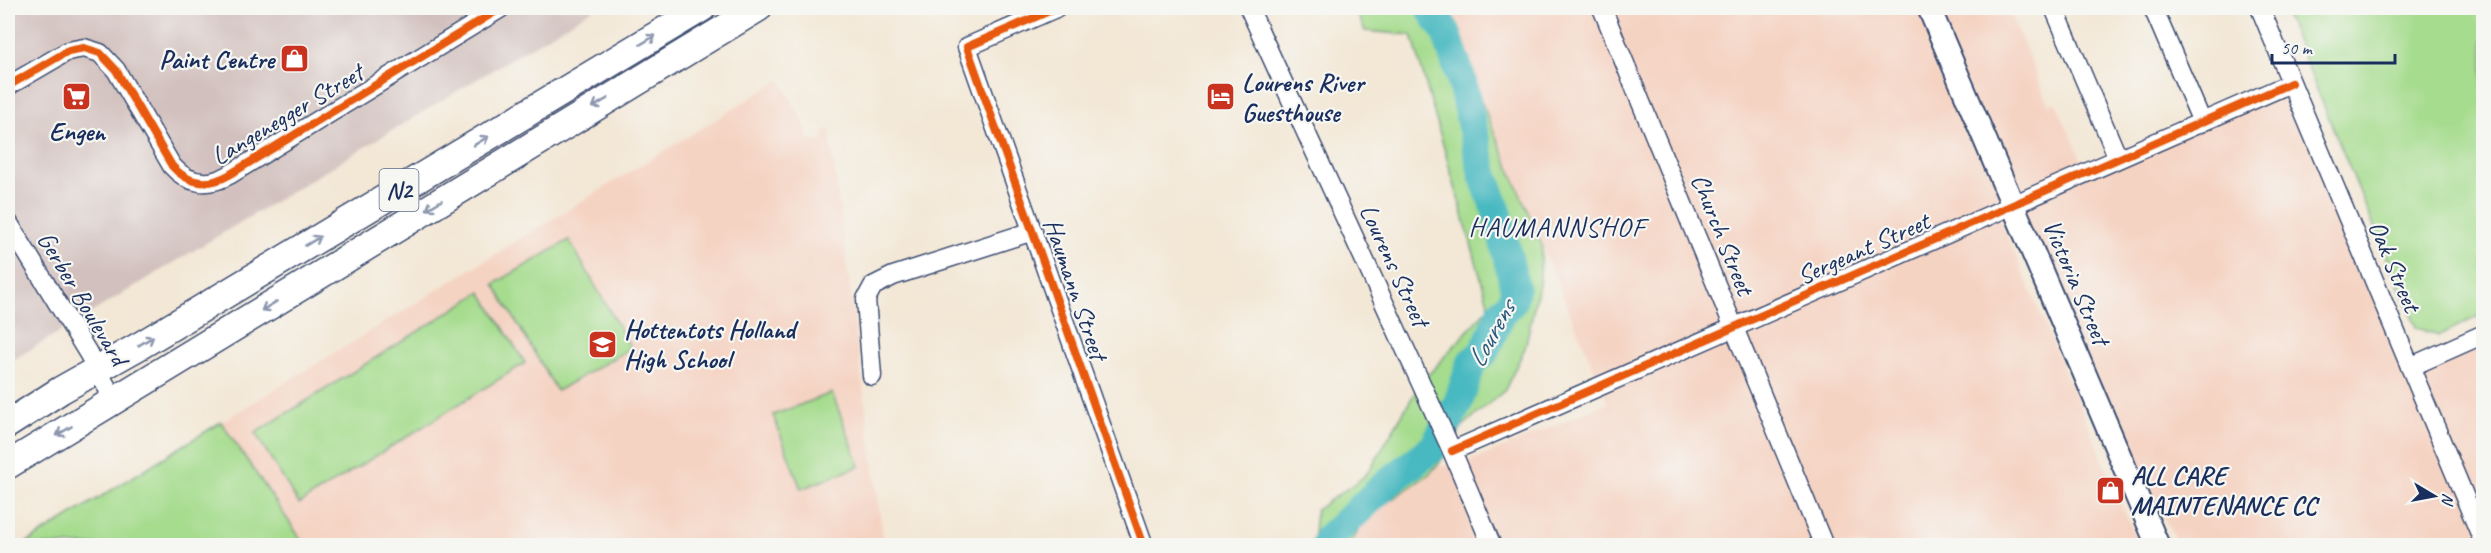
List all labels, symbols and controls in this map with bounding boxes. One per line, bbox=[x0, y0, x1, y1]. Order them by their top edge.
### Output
scale bar bbox=[2272, 27, 2395, 65]
one-way arrow bbox=[639, 34, 656, 46]
text: 50 m bbox=[2281, 37, 2314, 59]
place label: Paint Centre bbox=[159, 43, 276, 76]
shop icon: Paint Centre bbox=[279, 43, 311, 75]
street label: Langenegger Street bbox=[205, 54, 372, 173]
place label: Lourens River Guesthouse bbox=[1242, 66, 1366, 129]
supermarket icon: Engen bbox=[61, 81, 93, 113]
hotel icon: Lourens River Guesthouse bbox=[1205, 81, 1237, 113]
one-way arrow bbox=[592, 98, 609, 110]
place label: Engen bbox=[49, 115, 107, 148]
one-way arrow bbox=[472, 134, 489, 146]
road number: N2 bbox=[380, 169, 418, 211]
street label: Church Street bbox=[1683, 169, 1763, 302]
street label: Lourens Street bbox=[1352, 199, 1439, 335]
one-way arrow bbox=[426, 200, 443, 212]
street label: Sergeant Street bbox=[1792, 204, 1936, 292]
district label: HAUMANNSHOF bbox=[1468, 210, 1650, 244]
street label: Haumann Street bbox=[1036, 214, 1116, 367]
street label: Victoria Street bbox=[2035, 214, 2119, 353]
street label: Oak Street bbox=[2361, 215, 2429, 319]
street label: Gerber Boulevard bbox=[30, 225, 137, 374]
one-way arrow bbox=[304, 235, 321, 247]
water label: Lourens bbox=[1459, 291, 1525, 373]
one-way arrow bbox=[261, 300, 278, 312]
place label: Hottentots Holland High School bbox=[624, 313, 799, 376]
school or university icon: Hottentots Holland High School bbox=[587, 328, 619, 360]
one-way arrow bbox=[137, 335, 154, 347]
one-way arrow bbox=[56, 425, 73, 437]
place label: ALL CARE MAINTENANCE CC bbox=[2131, 459, 2321, 522]
north arrow bbox=[2404, 466, 2464, 526]
shop icon: ALL CARE MAINTENANCE CC bbox=[2094, 474, 2126, 506]
text: N bbox=[2437, 492, 2458, 508]

